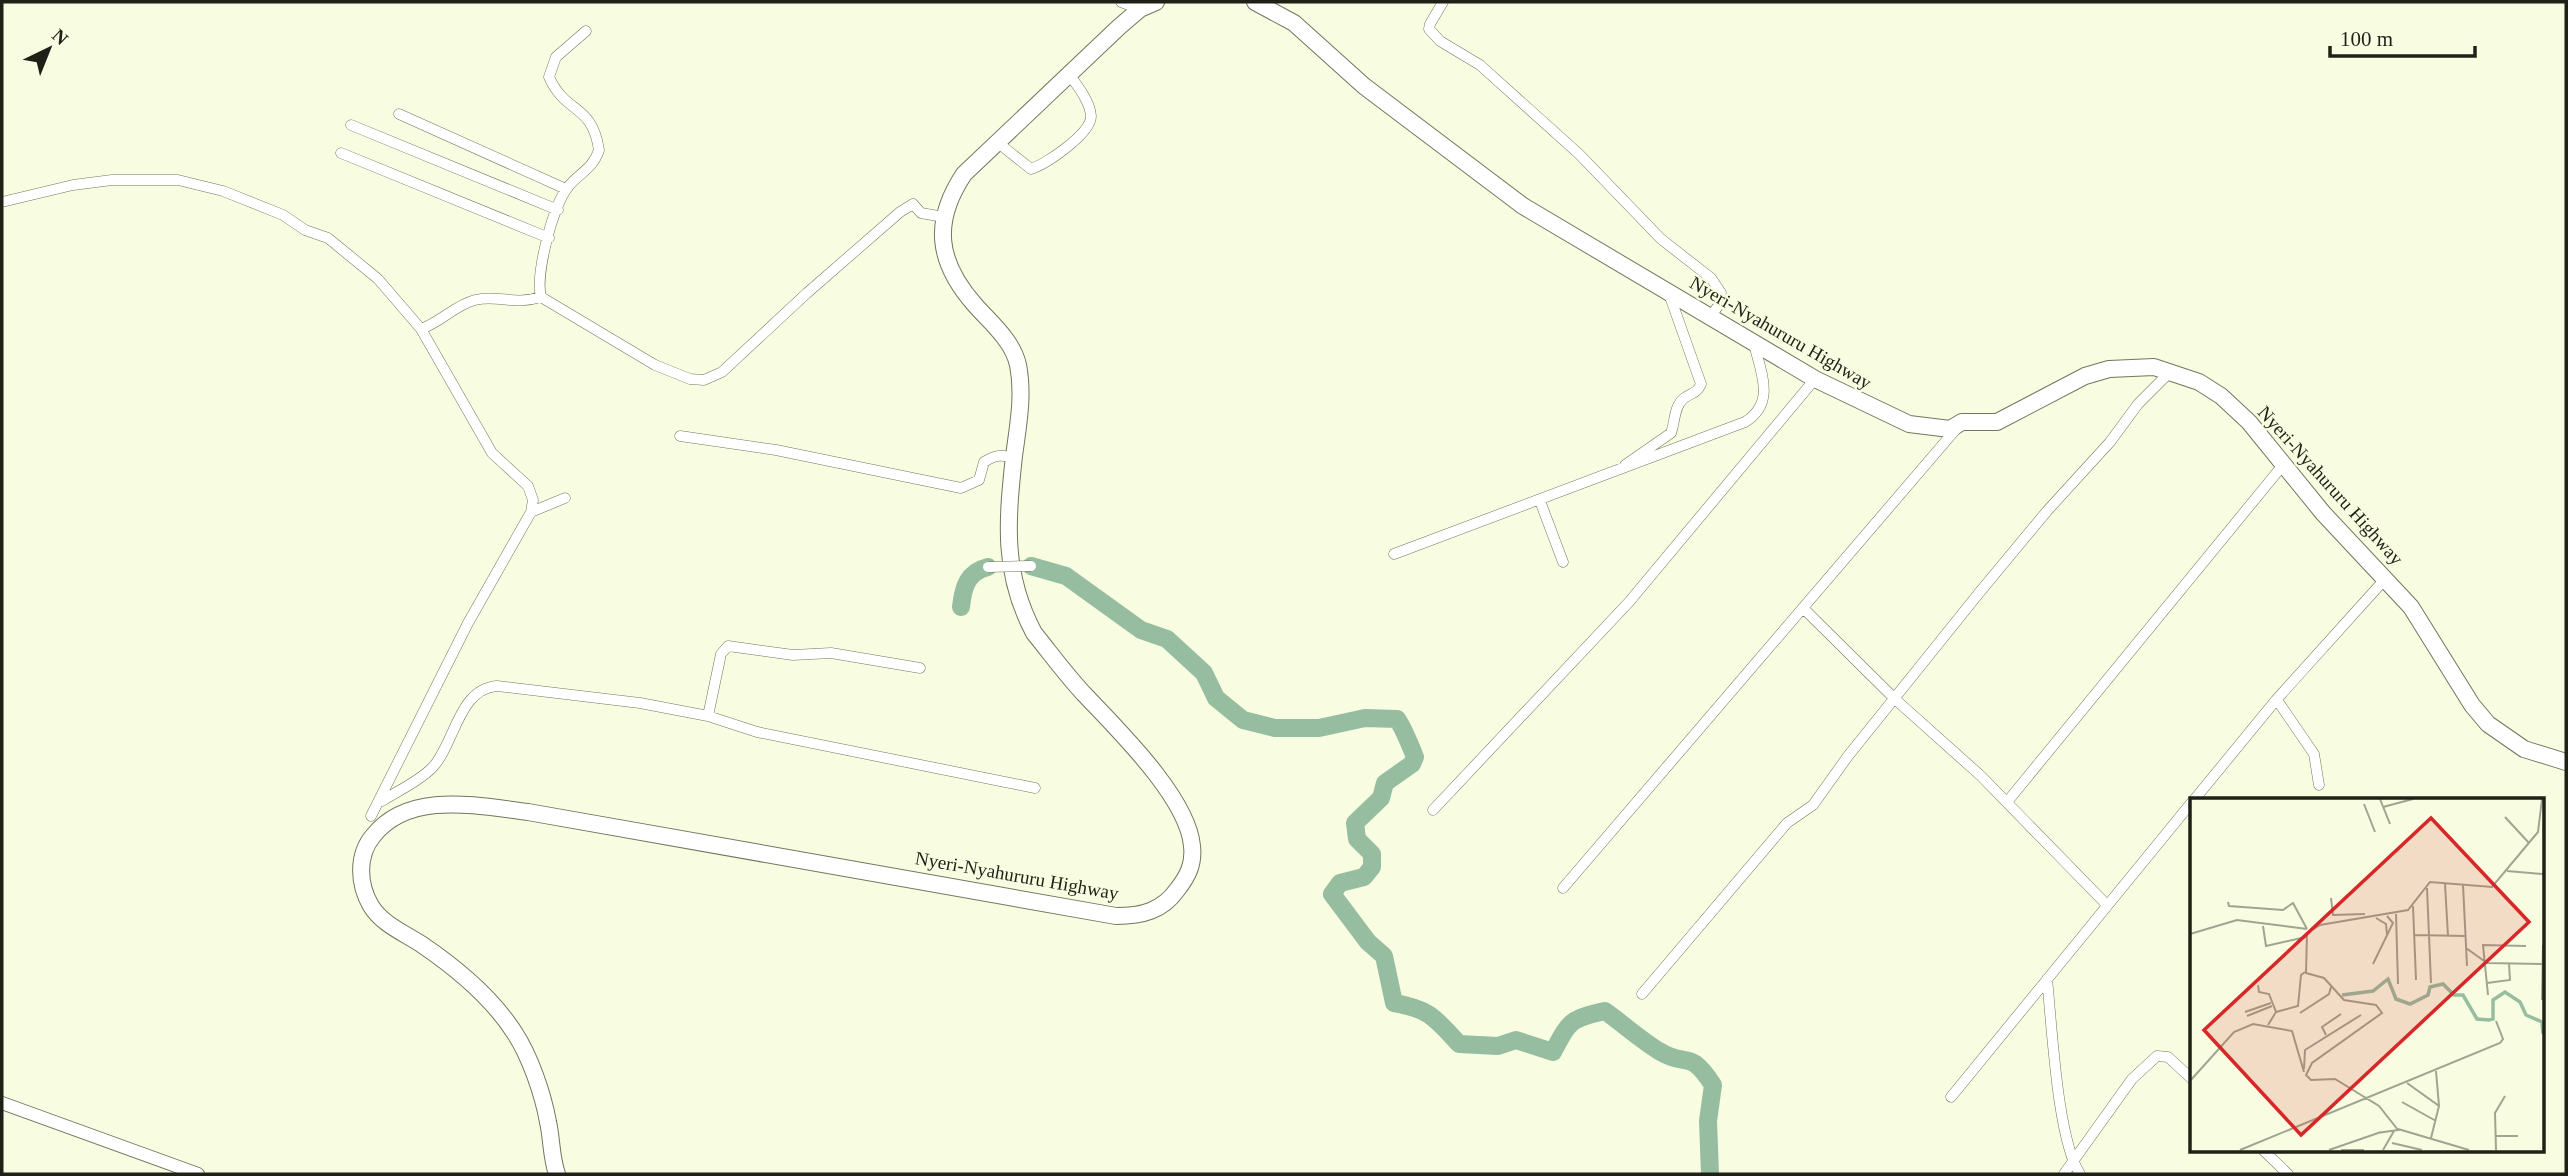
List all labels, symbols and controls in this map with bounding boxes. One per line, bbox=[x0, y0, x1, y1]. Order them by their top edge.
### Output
north arrow bbox=[14, 14, 84, 84]
scale bar bbox=[2330, 14, 2475, 58]
text: N bbox=[48, 25, 73, 49]
text: 100 m bbox=[2340, 27, 2393, 51]
street label: Nyeri-Nyahururu Highway bbox=[1686, 272, 1876, 393]
street label: Nyeri-Nyahururu Highway bbox=[2254, 402, 2408, 569]
inset map bbox=[2190, 798, 2544, 1152]
street label: Nyeri-Nyahururu Highway bbox=[914, 847, 1121, 904]

